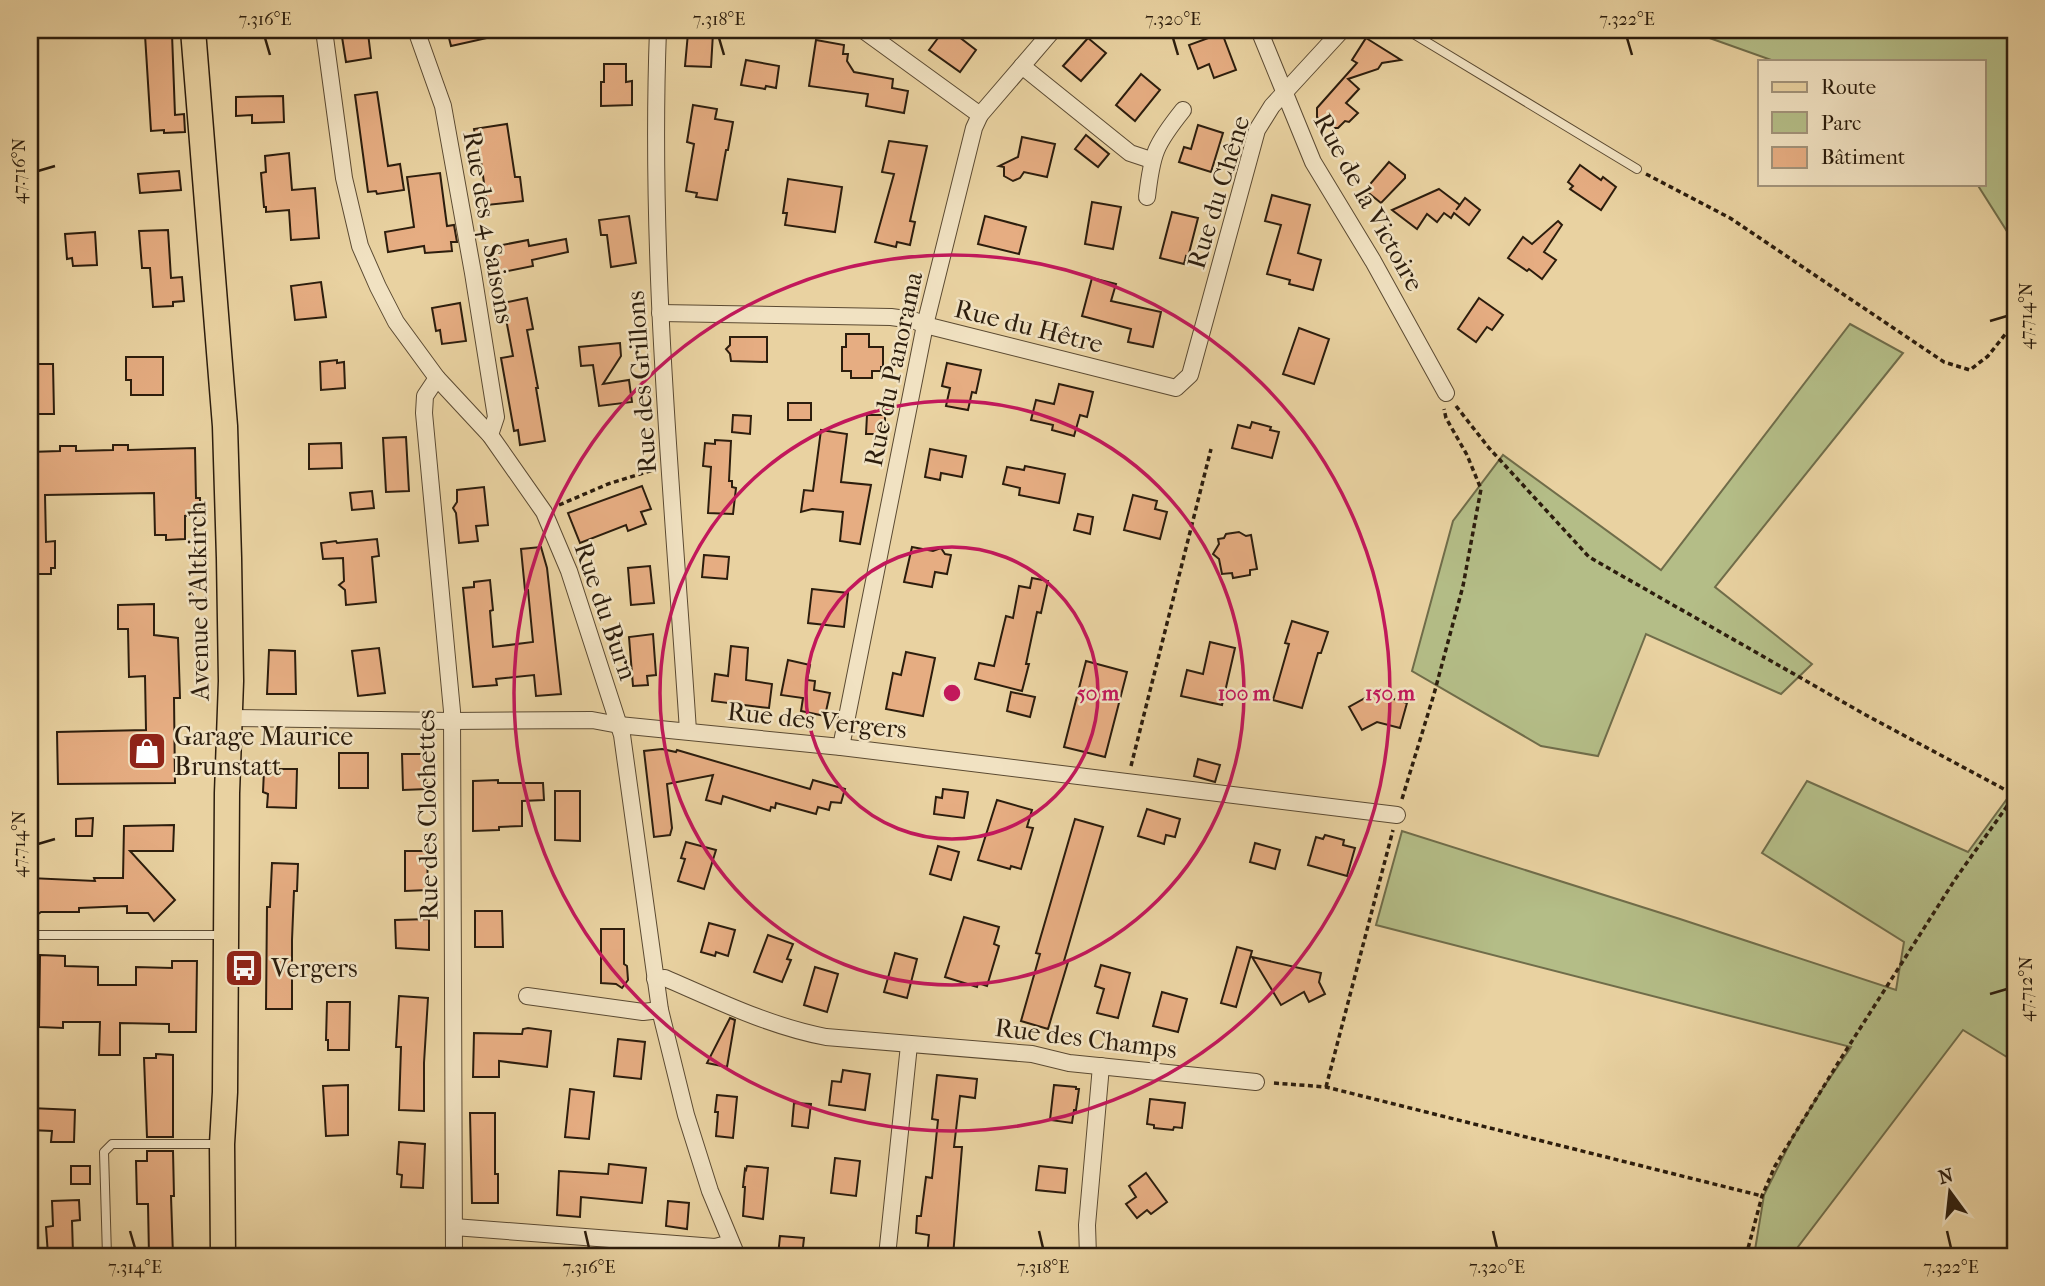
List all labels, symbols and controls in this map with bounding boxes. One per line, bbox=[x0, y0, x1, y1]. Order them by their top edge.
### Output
text: 7.316°E bbox=[239, 9, 291, 30]
text: 7.318°E bbox=[693, 9, 745, 30]
text: 7.320°E bbox=[1145, 9, 1201, 30]
text: 7.322°E bbox=[1599, 9, 1655, 30]
legend bbox=[1758, 60, 1986, 186]
text: Route bbox=[1821, 75, 1876, 99]
street label: Rue de la Victoire bbox=[1307, 108, 1430, 297]
text: Parc bbox=[1821, 111, 1861, 135]
street label: Rue du Chêne bbox=[1180, 112, 1257, 272]
street label: Rue des 4 Saisons bbox=[456, 128, 521, 326]
text: 47.716°N bbox=[9, 138, 30, 204]
text: Bâtiment bbox=[1821, 145, 1906, 169]
street label: Rue du Panorama bbox=[858, 268, 929, 469]
text: 47.714°N bbox=[2016, 282, 2037, 349]
street label: Rue des Grillons bbox=[620, 290, 663, 474]
street label: Rue du Hêtre bbox=[951, 293, 1107, 360]
street label: Avenue d'Altkirch bbox=[181, 501, 216, 702]
street label: Rue du Burn bbox=[567, 538, 644, 684]
centre of rings bbox=[940, 681, 964, 705]
text: 50 m bbox=[1077, 681, 1120, 705]
text: 100 m bbox=[1218, 681, 1271, 705]
text: 150 m bbox=[1365, 681, 1416, 705]
street label: Rue des Vergers bbox=[726, 696, 908, 745]
street label: Rue des Clochettes bbox=[410, 709, 445, 921]
place label: Garage Maurice Brunstatt bbox=[174, 721, 353, 782]
shop icon: Garage Maurice Brunstatt bbox=[126, 730, 168, 772]
text: 47.714°N bbox=[9, 810, 30, 877]
bus stop icon: Vergers bbox=[223, 947, 265, 989]
place label: Vergers bbox=[270, 953, 358, 984]
text: 47.712°N bbox=[2016, 956, 2037, 1022]
street label: Rue des Champs bbox=[993, 1012, 1179, 1065]
north arrow bbox=[1916, 1156, 1986, 1226]
text: N bbox=[1936, 1164, 1956, 1189]
text: 7.314°E bbox=[108, 1257, 162, 1278]
text: 7.316°E bbox=[563, 1257, 615, 1278]
text: 7.318°E bbox=[1017, 1257, 1069, 1278]
text: 7.320°E bbox=[1469, 1257, 1525, 1278]
text: 7.322°E bbox=[1923, 1257, 1979, 1278]

